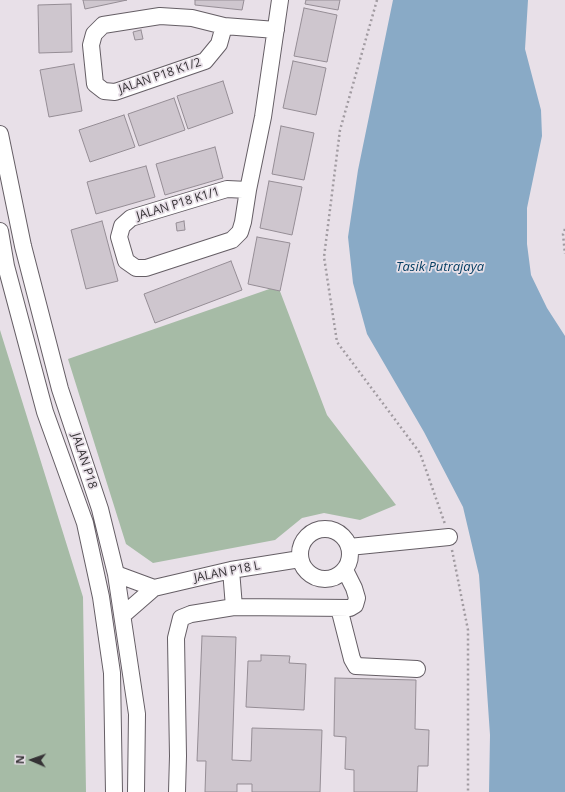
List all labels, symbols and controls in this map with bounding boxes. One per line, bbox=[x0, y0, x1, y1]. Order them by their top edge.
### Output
street label: JALAN P18 K1/2 bbox=[117, 55, 203, 97]
street label: JALAN P18 K1/1 bbox=[135, 184, 221, 224]
water label: Tasik Putrajaya bbox=[396, 259, 484, 275]
street label: JALAN P18 bbox=[68, 431, 100, 491]
street label: JALAN P18 L bbox=[193, 559, 261, 585]
north arrow bbox=[12, 740, 52, 780]
text: N bbox=[12, 755, 27, 764]

